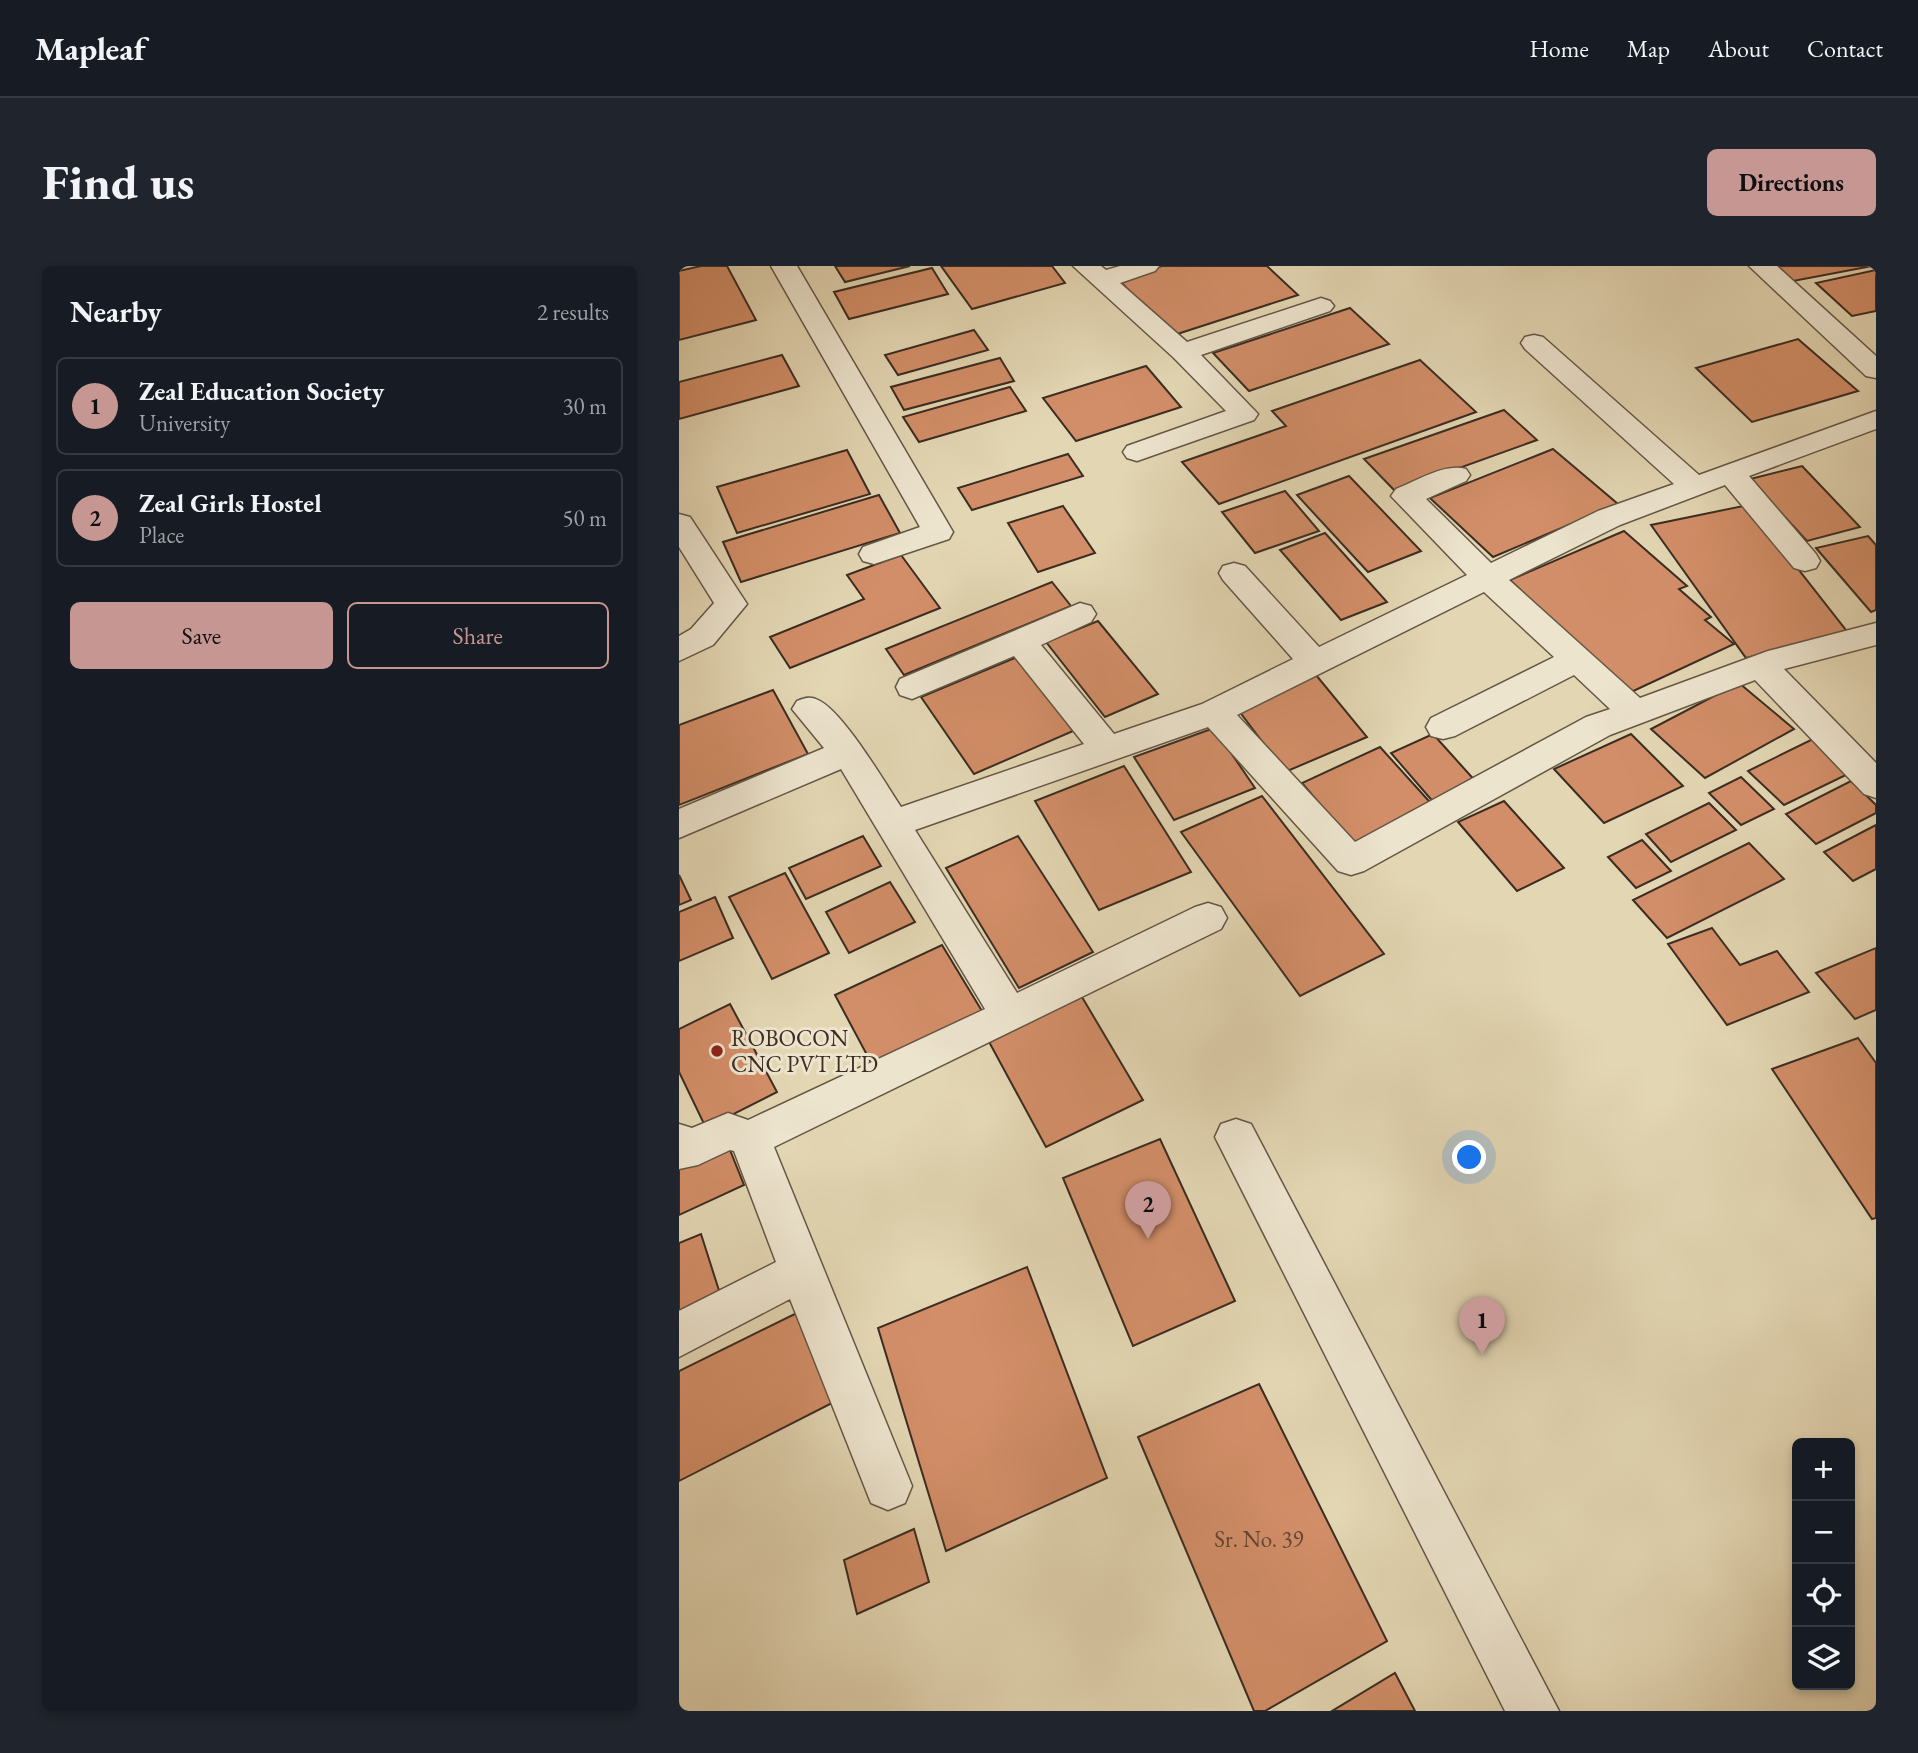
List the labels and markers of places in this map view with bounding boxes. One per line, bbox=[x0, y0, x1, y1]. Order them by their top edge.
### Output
place label: ROBOCON CNC PVT LTD bbox=[731, 1023, 878, 1079]
marker: ROBOCON CNC PVT LTD bbox=[709, 1043, 725, 1059]
pin: 2 bbox=[1125, 1181, 1171, 1239]
pin: 1 bbox=[1459, 1297, 1505, 1355]

